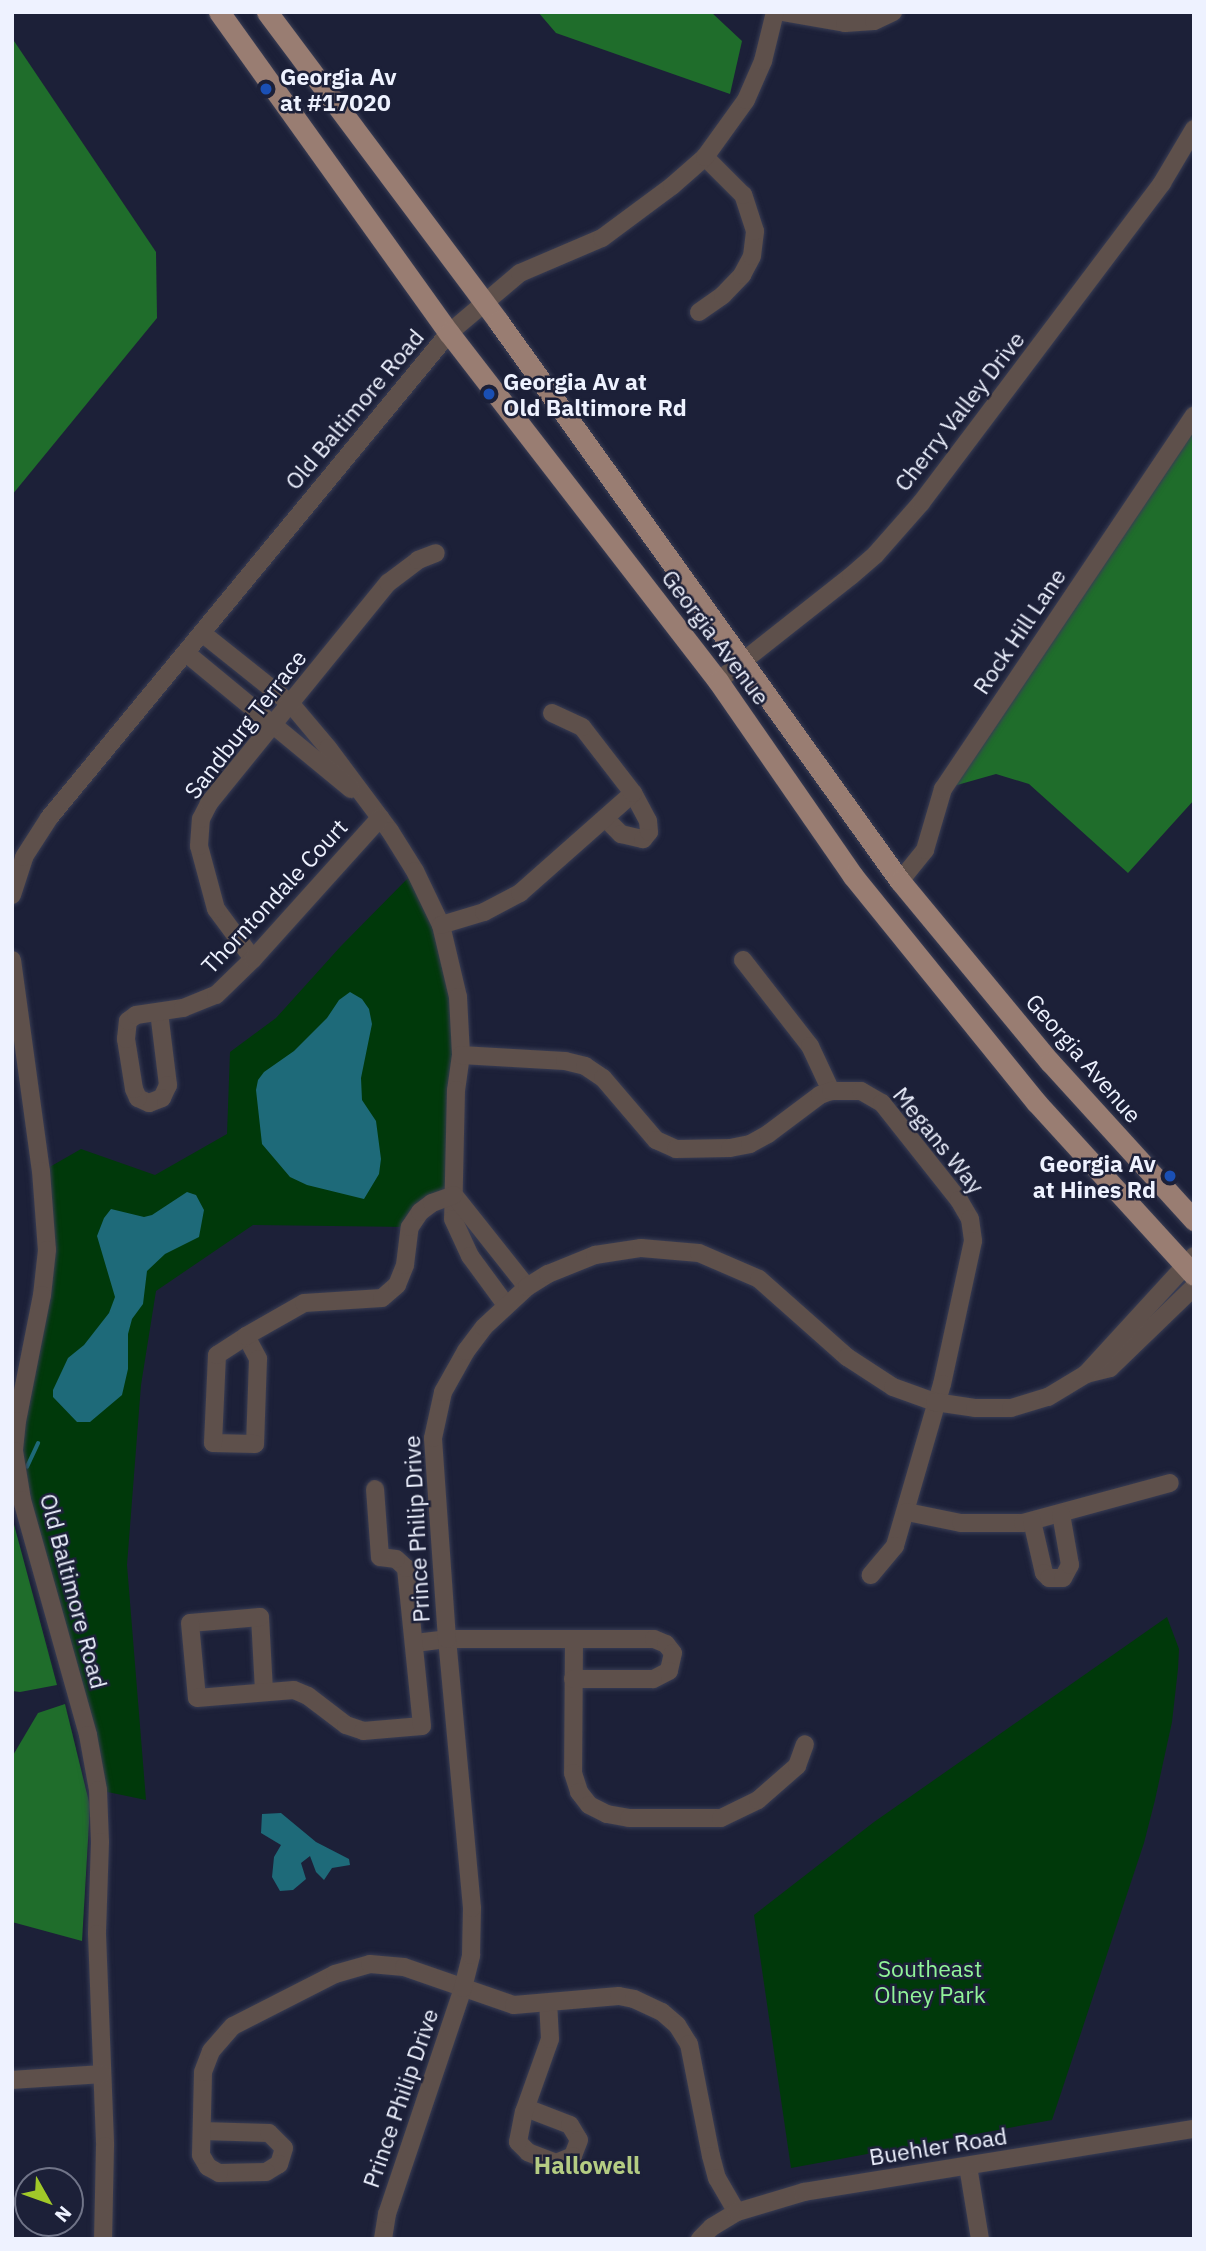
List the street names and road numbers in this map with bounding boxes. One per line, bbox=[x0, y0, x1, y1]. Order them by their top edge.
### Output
street label: Old Baltimore Road bbox=[279, 323, 429, 495]
street label: Cherry Valley Drive bbox=[888, 326, 1030, 496]
street label: Rock Hill Lane bbox=[967, 563, 1071, 699]
street label: Georgia Avenue bbox=[656, 564, 776, 710]
street label: Sandburg Terrace bbox=[178, 644, 312, 804]
street label: Thorntondale Court bbox=[195, 813, 353, 979]
street label: Georgia Avenue bbox=[1021, 988, 1147, 1128]
street label: Megans Way bbox=[888, 1081, 990, 1199]
street label: Prince Philip Drive bbox=[397, 1435, 435, 1623]
street label: Old Baltimore Road bbox=[35, 1490, 113, 1692]
street label: Prince Philip Drive bbox=[356, 2005, 444, 2191]
street label: Buehler Road bbox=[867, 2121, 1009, 2171]

